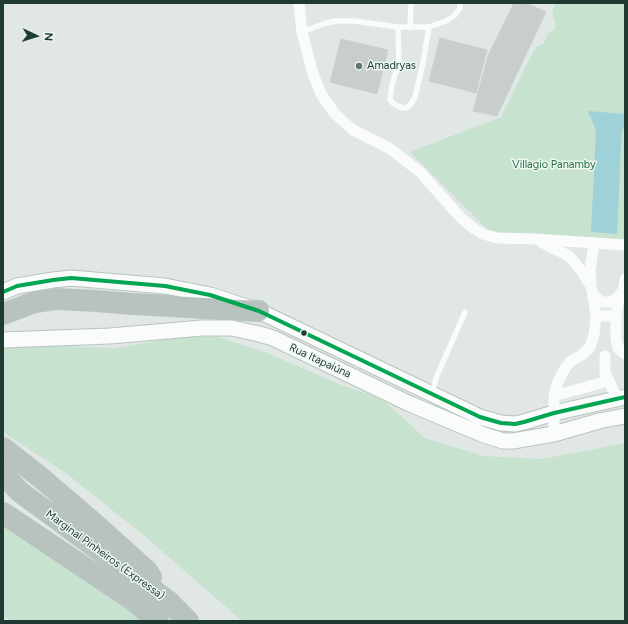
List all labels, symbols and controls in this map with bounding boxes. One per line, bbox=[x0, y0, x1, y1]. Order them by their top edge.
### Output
north arrow bbox=[16, 16, 56, 56]
text: N bbox=[42, 32, 55, 42]
place label: Amadryas bbox=[367, 59, 416, 73]
marker: Amadryas bbox=[354, 61, 364, 71]
park label: Villagio Panamby bbox=[512, 158, 596, 172]
unlabelled marker bbox=[299, 328, 309, 338]
street label: Rua Itapaiúna bbox=[287, 341, 353, 381]
street label: Marginal Pinheiros (Expressa) bbox=[43, 507, 167, 603]

